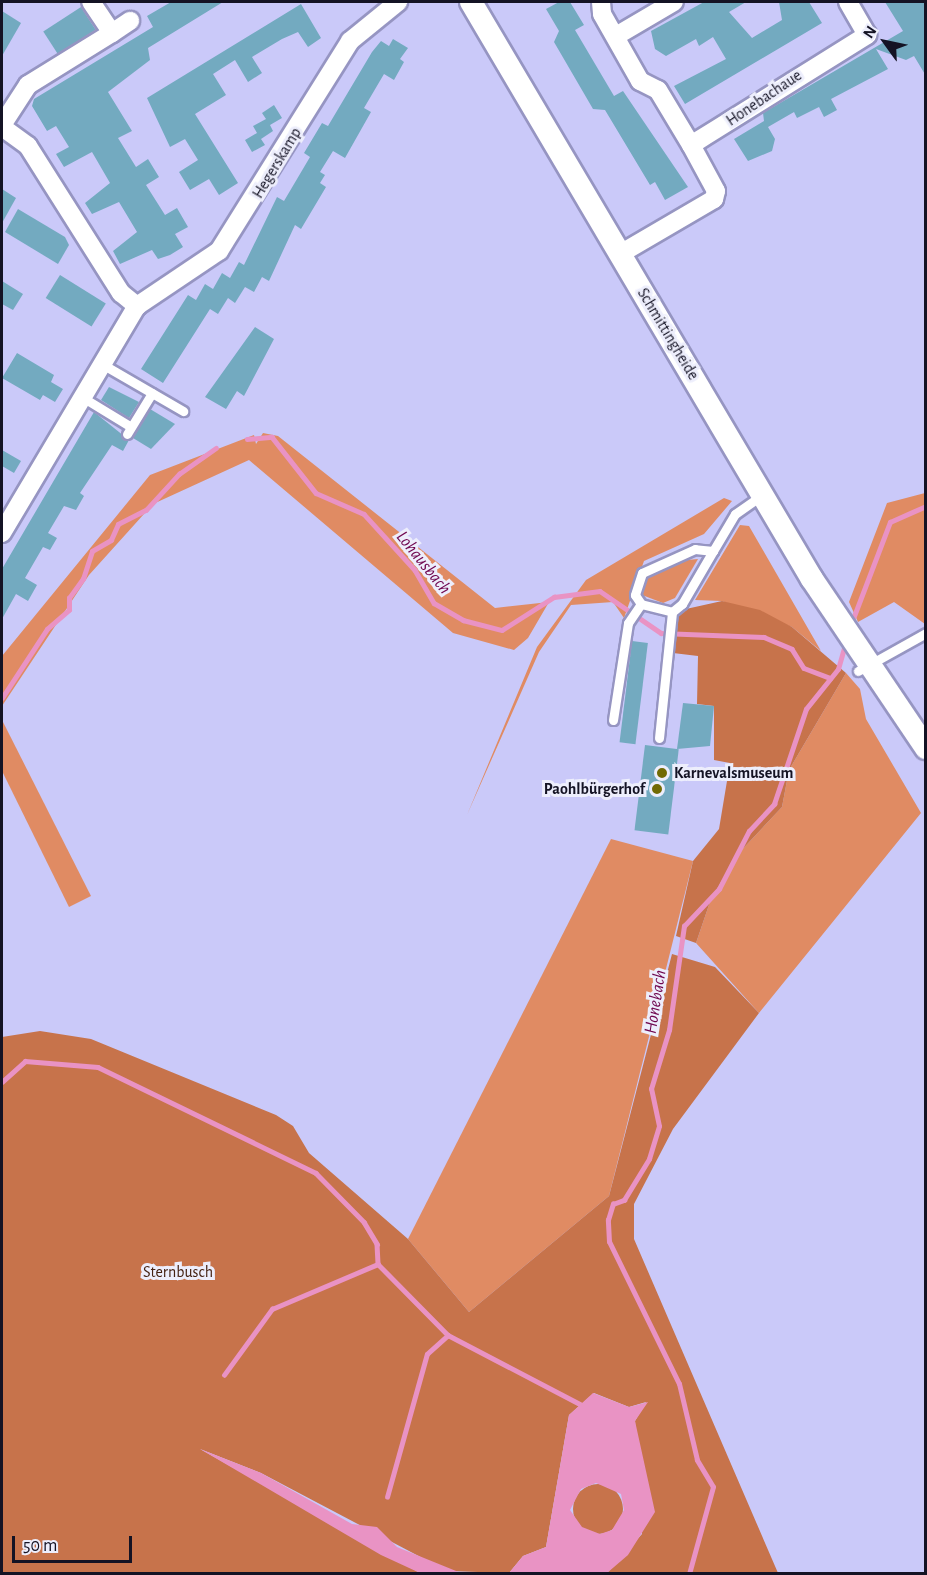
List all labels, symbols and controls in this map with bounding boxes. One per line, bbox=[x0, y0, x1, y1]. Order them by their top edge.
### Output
north arrow bbox=[855, 12, 915, 72]
text: N bbox=[860, 23, 880, 41]
street label: Honebachaue bbox=[723, 66, 805, 130]
street label: Hegerskamp bbox=[248, 124, 306, 202]
street label: Schmittingheide bbox=[633, 285, 703, 383]
water label: Lohausbach bbox=[391, 527, 455, 599]
place label: Karnevalsmuseum bbox=[674, 763, 793, 783]
marker: Karnevalsmuseum bbox=[655, 766, 669, 780]
place label: Paohlbürgerhof bbox=[544, 779, 645, 799]
marker: Paohlbürgerhof bbox=[650, 782, 664, 796]
water label: Honebach bbox=[640, 969, 672, 1035]
park label: Sternbusch bbox=[143, 1262, 213, 1282]
scale bar bbox=[15, 1524, 135, 1562]
text: 50 m bbox=[23, 1537, 57, 1555]

